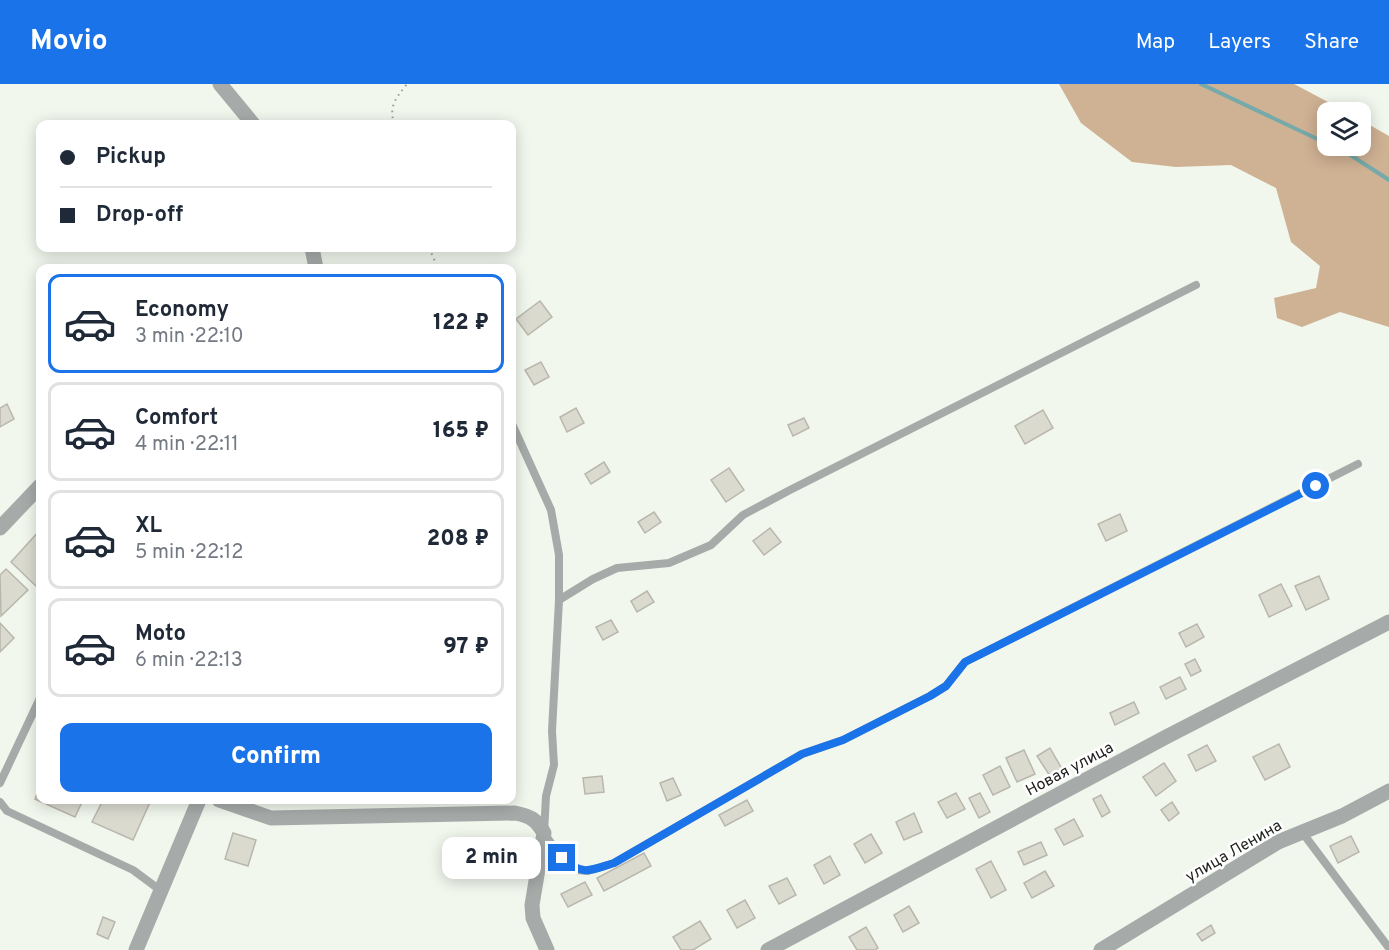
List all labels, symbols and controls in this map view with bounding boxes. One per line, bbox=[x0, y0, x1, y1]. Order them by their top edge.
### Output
text: Movio bbox=[30, 24, 108, 60]
text: Map bbox=[1136, 29, 1175, 56]
text: Layers bbox=[1208, 29, 1271, 56]
text: Share bbox=[1304, 29, 1359, 56]
map controls bbox=[1317, 102, 1371, 156]
button: layers bbox=[1317, 102, 1371, 156]
text: Pickup bbox=[96, 144, 166, 171]
text: Drop-off bbox=[96, 202, 183, 229]
icon: car bbox=[63, 297, 117, 351]
text: Economy bbox=[135, 297, 229, 324]
text: 122 ₽ bbox=[433, 310, 489, 337]
text: 3 min · 22:10 bbox=[135, 324, 244, 350]
icon: car bbox=[63, 405, 117, 459]
text: Comfort bbox=[135, 405, 218, 432]
text: 165 ₽ bbox=[433, 418, 489, 445]
text: 4 min · 22:11 bbox=[135, 432, 239, 458]
route start bbox=[1302, 472, 1329, 499]
icon: car bbox=[63, 513, 117, 567]
text: XL bbox=[135, 513, 162, 540]
text: 208 ₽ bbox=[427, 526, 489, 553]
text: 5 min · 22:12 bbox=[135, 540, 243, 566]
icon: car bbox=[63, 621, 117, 675]
text: Moto bbox=[135, 621, 186, 648]
text: 97 ₽ bbox=[443, 634, 489, 661]
text: 6 min · 22:13 bbox=[135, 648, 243, 674]
button: Confirm bbox=[60, 723, 492, 792]
street label: Новая улица bbox=[1023, 738, 1117, 801]
street label: улица Ленина bbox=[1182, 816, 1286, 887]
callout: 2 min bbox=[442, 837, 541, 879]
route end bbox=[548, 844, 575, 871]
text: 2 min bbox=[465, 845, 518, 871]

